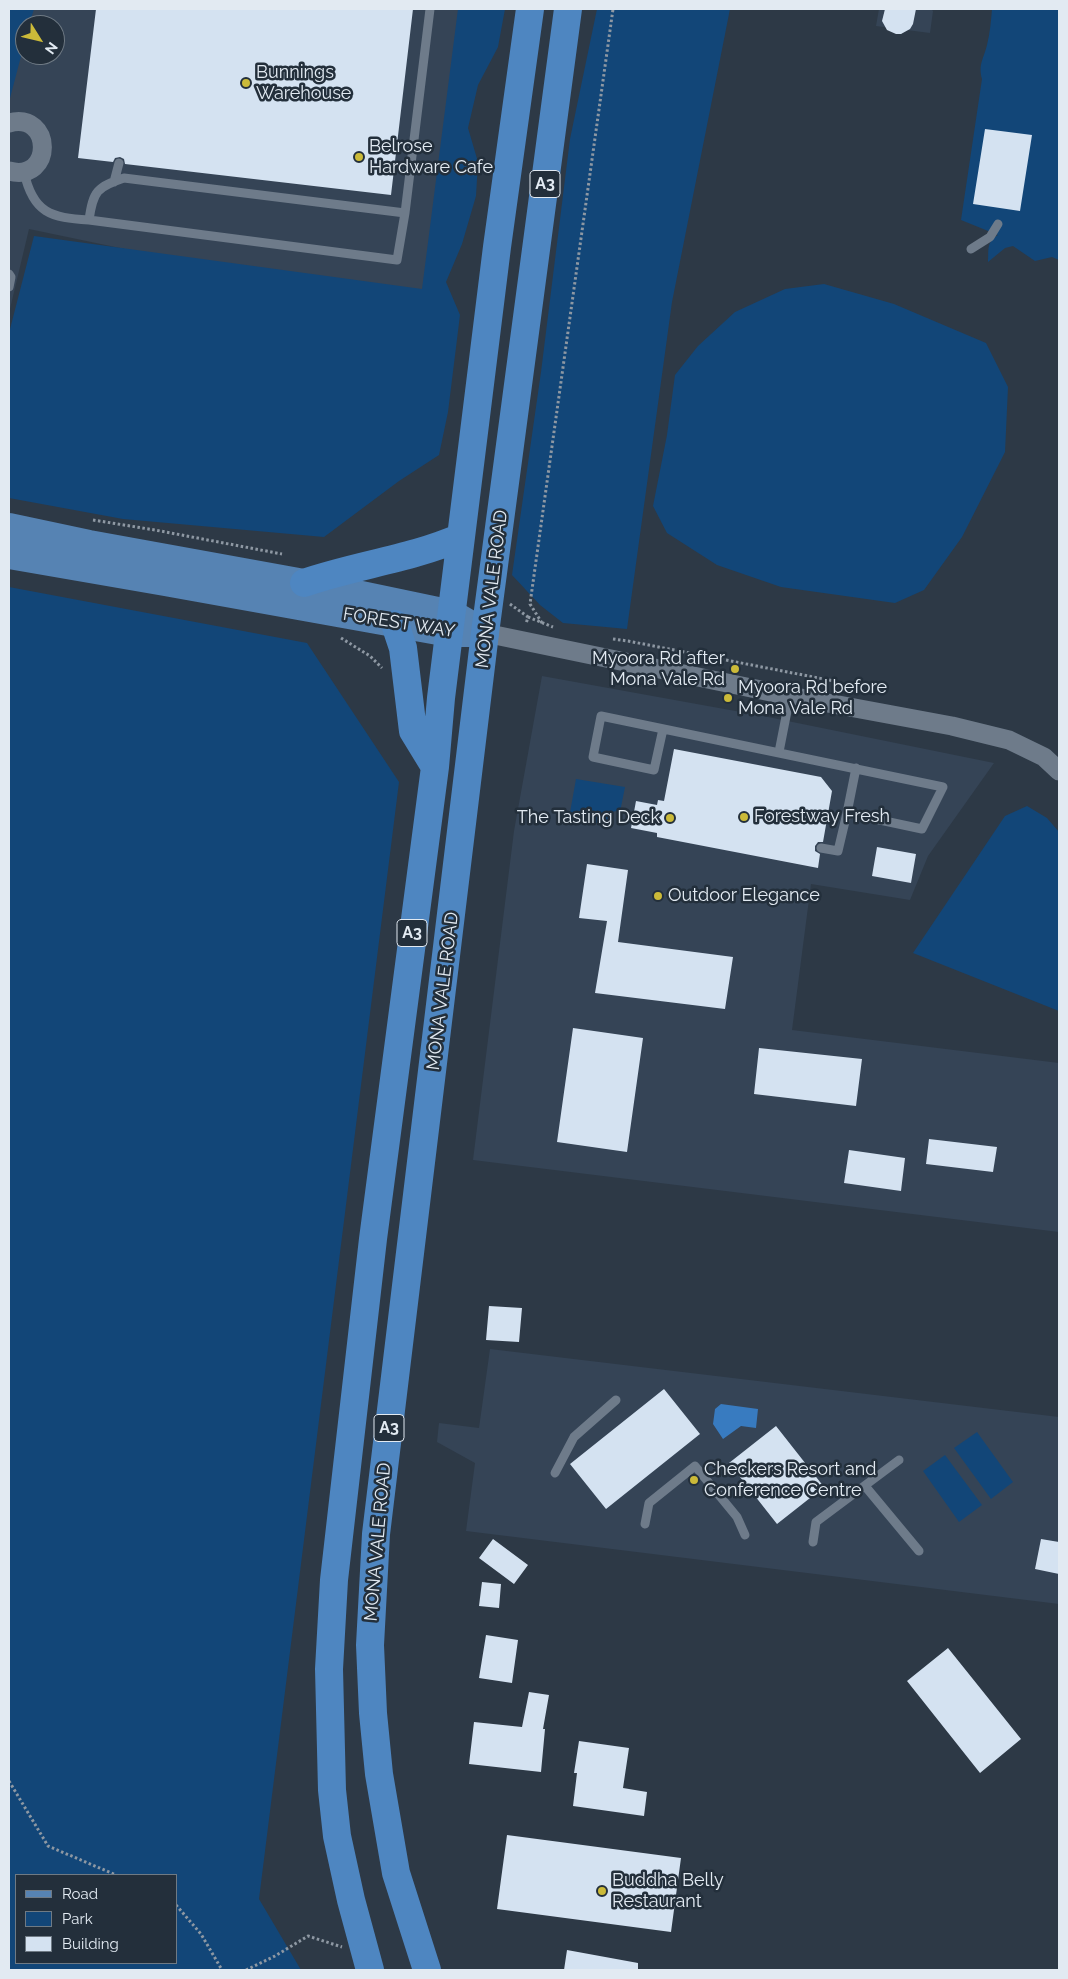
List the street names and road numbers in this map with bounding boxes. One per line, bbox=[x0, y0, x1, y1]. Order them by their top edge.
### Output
road number: A3 bbox=[530, 170, 560, 198]
street label: MONA VALE ROAD bbox=[472, 509, 512, 669]
street label: FOREST WAY bbox=[341, 603, 457, 643]
street label: MONA VALE ROAD bbox=[423, 911, 463, 1071]
road number: A3 bbox=[397, 920, 427, 946]
road number: A3 bbox=[374, 1415, 404, 1442]
street label: MONA VALE ROAD bbox=[360, 1462, 396, 1622]

